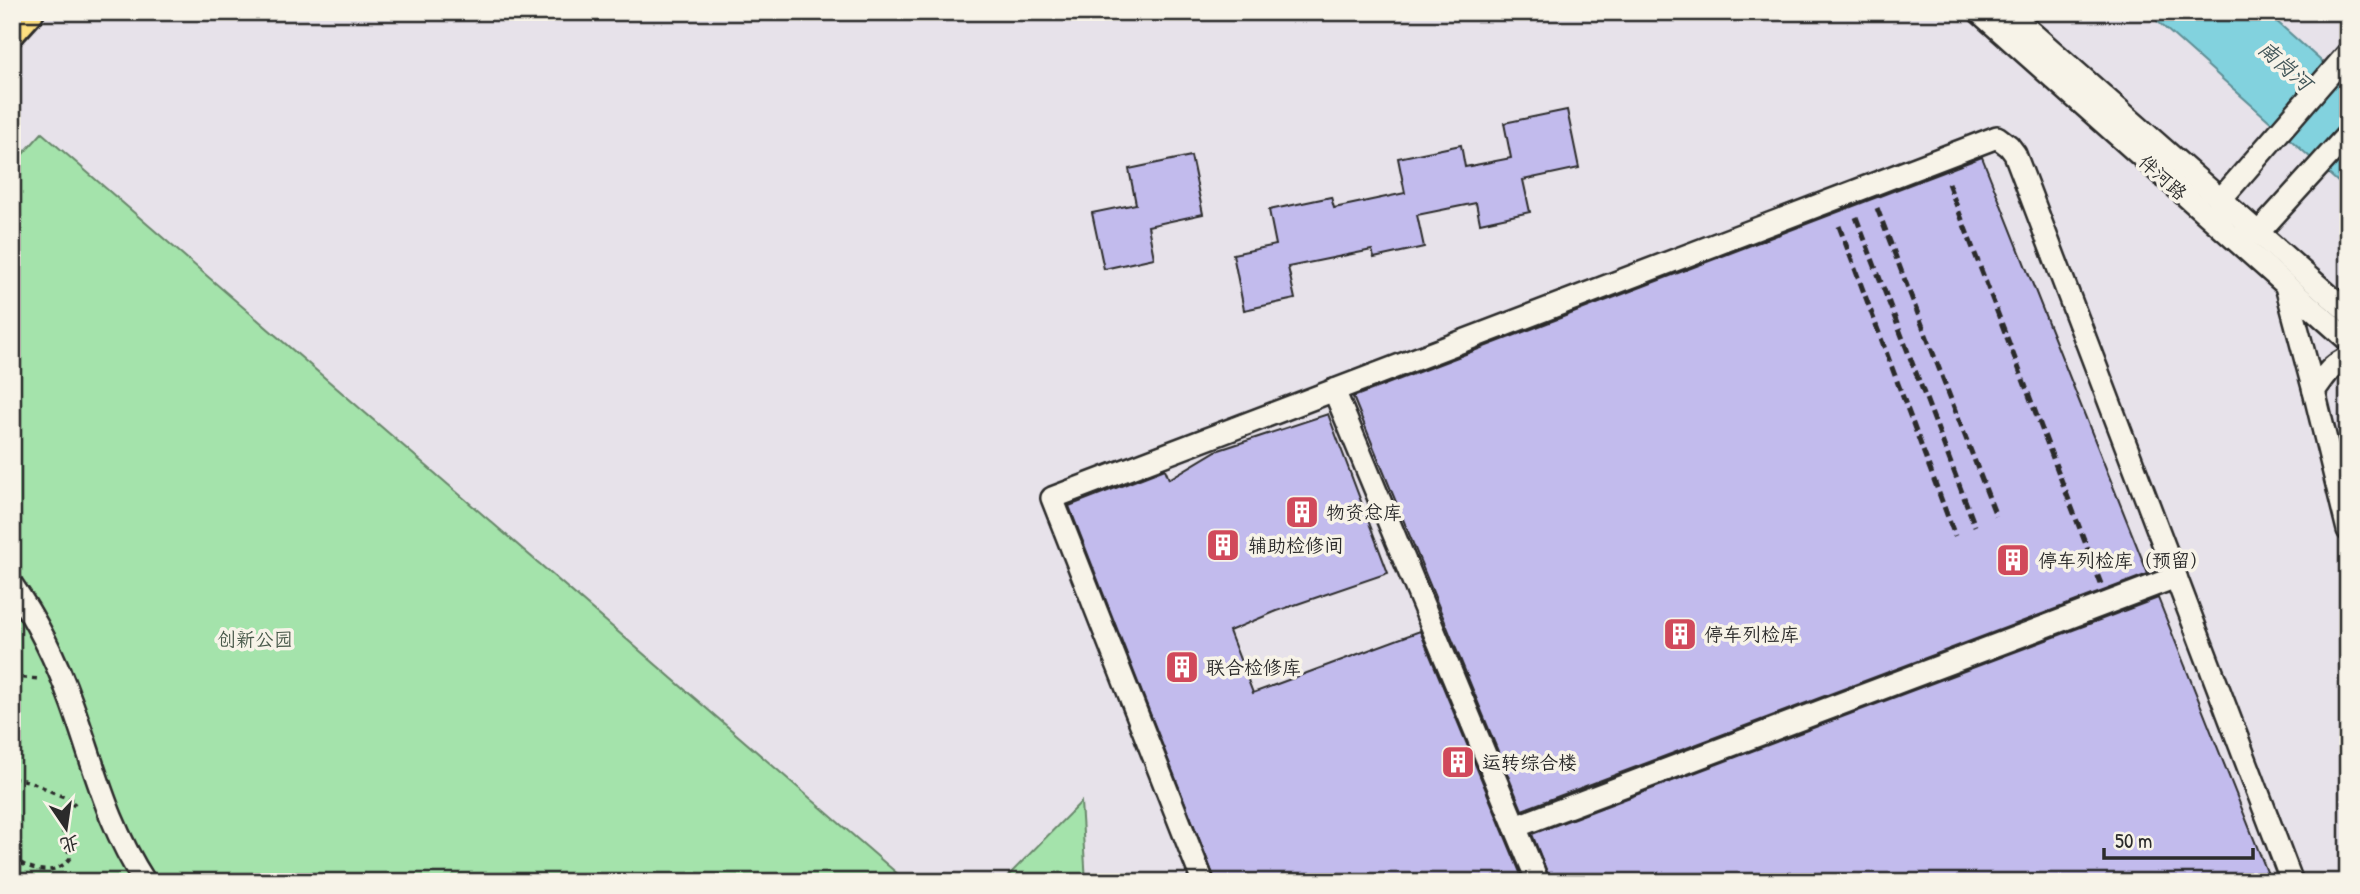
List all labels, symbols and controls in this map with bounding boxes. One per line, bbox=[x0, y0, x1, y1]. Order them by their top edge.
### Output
water label: 南岗河 bbox=[2252, 34, 2321, 99]
street label: 伴河路 bbox=[2133, 148, 2193, 206]
building icon: 物资总库 bbox=[1283, 493, 1321, 531]
place label: 物资总库 bbox=[1326, 499, 1402, 525]
building icon: 辅助检修间 bbox=[1204, 526, 1242, 564]
place label: 辅助检修间 bbox=[1248, 532, 1343, 558]
building icon: 停车列检库（预留） bbox=[1994, 541, 2032, 579]
place label: 停车列检库（预留） bbox=[2038, 547, 2209, 573]
building icon: 停车列检库 bbox=[1661, 615, 1699, 653]
place label: 停车列检库 bbox=[1704, 621, 1799, 647]
park label: 创新公园 bbox=[217, 626, 293, 652]
building icon: 联合检修库 bbox=[1163, 648, 1201, 686]
place label: 联合检修库 bbox=[1206, 654, 1301, 680]
building icon: 运转综合楼 bbox=[1439, 743, 1477, 781]
place label: 运转综合楼 bbox=[1482, 749, 1577, 775]
north arrow bbox=[32, 792, 102, 862]
scale bar bbox=[2104, 817, 2253, 861]
text: 50 m bbox=[2115, 826, 2152, 855]
text: 北 bbox=[58, 830, 82, 859]

